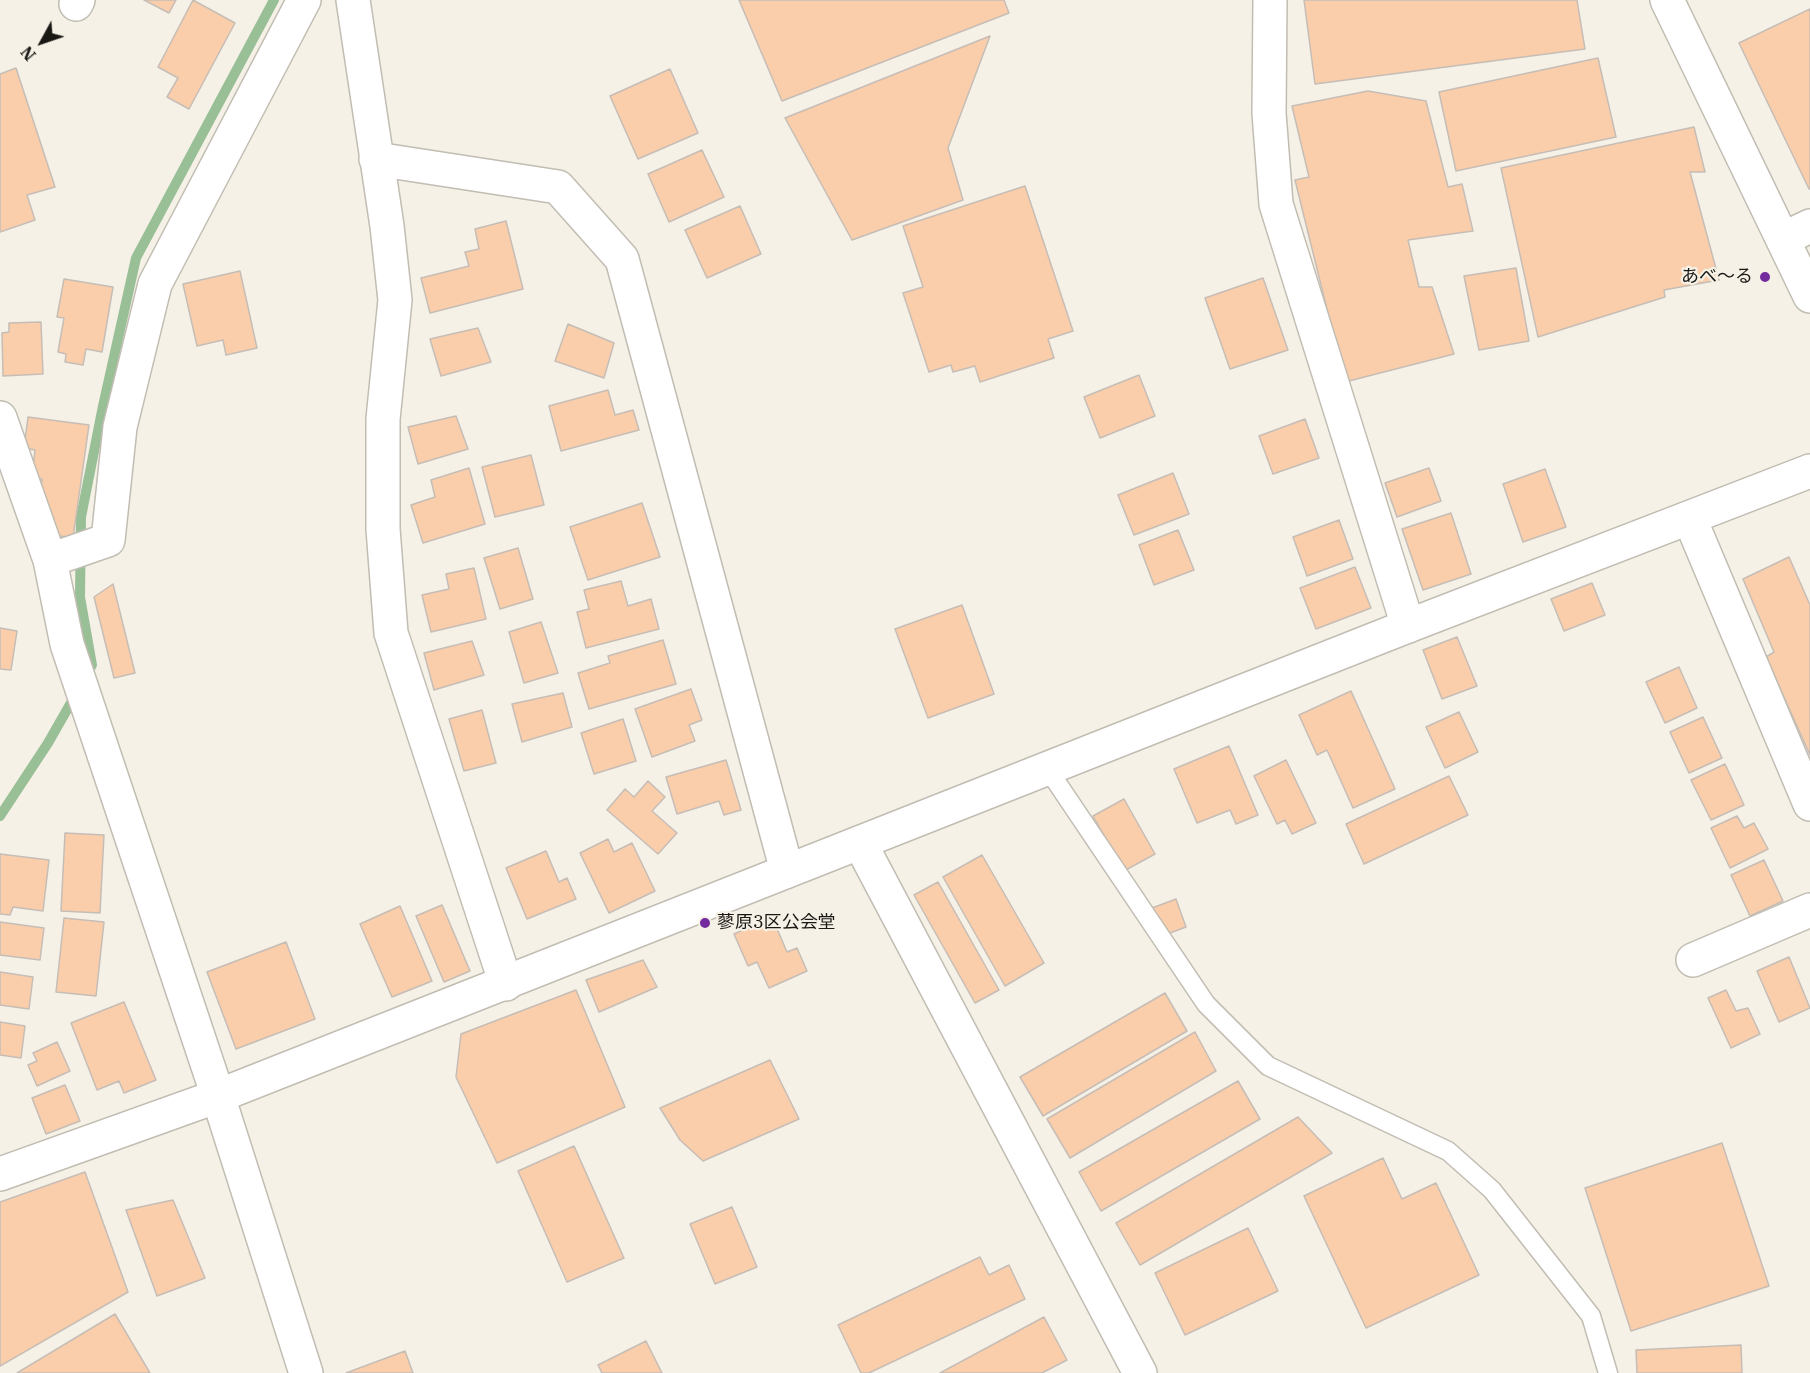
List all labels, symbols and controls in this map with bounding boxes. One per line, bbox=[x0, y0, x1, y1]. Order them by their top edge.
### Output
north arrow bbox=[12, 12, 72, 72]
text: N bbox=[16, 42, 40, 65]
place label: あべ〜る bbox=[1681, 266, 1753, 288]
marker: あべ〜る bbox=[1758, 270, 1772, 284]
place label: 蓼原3区公会堂 bbox=[717, 912, 836, 934]
marker: 蓼原3区公会堂 bbox=[698, 916, 712, 930]

